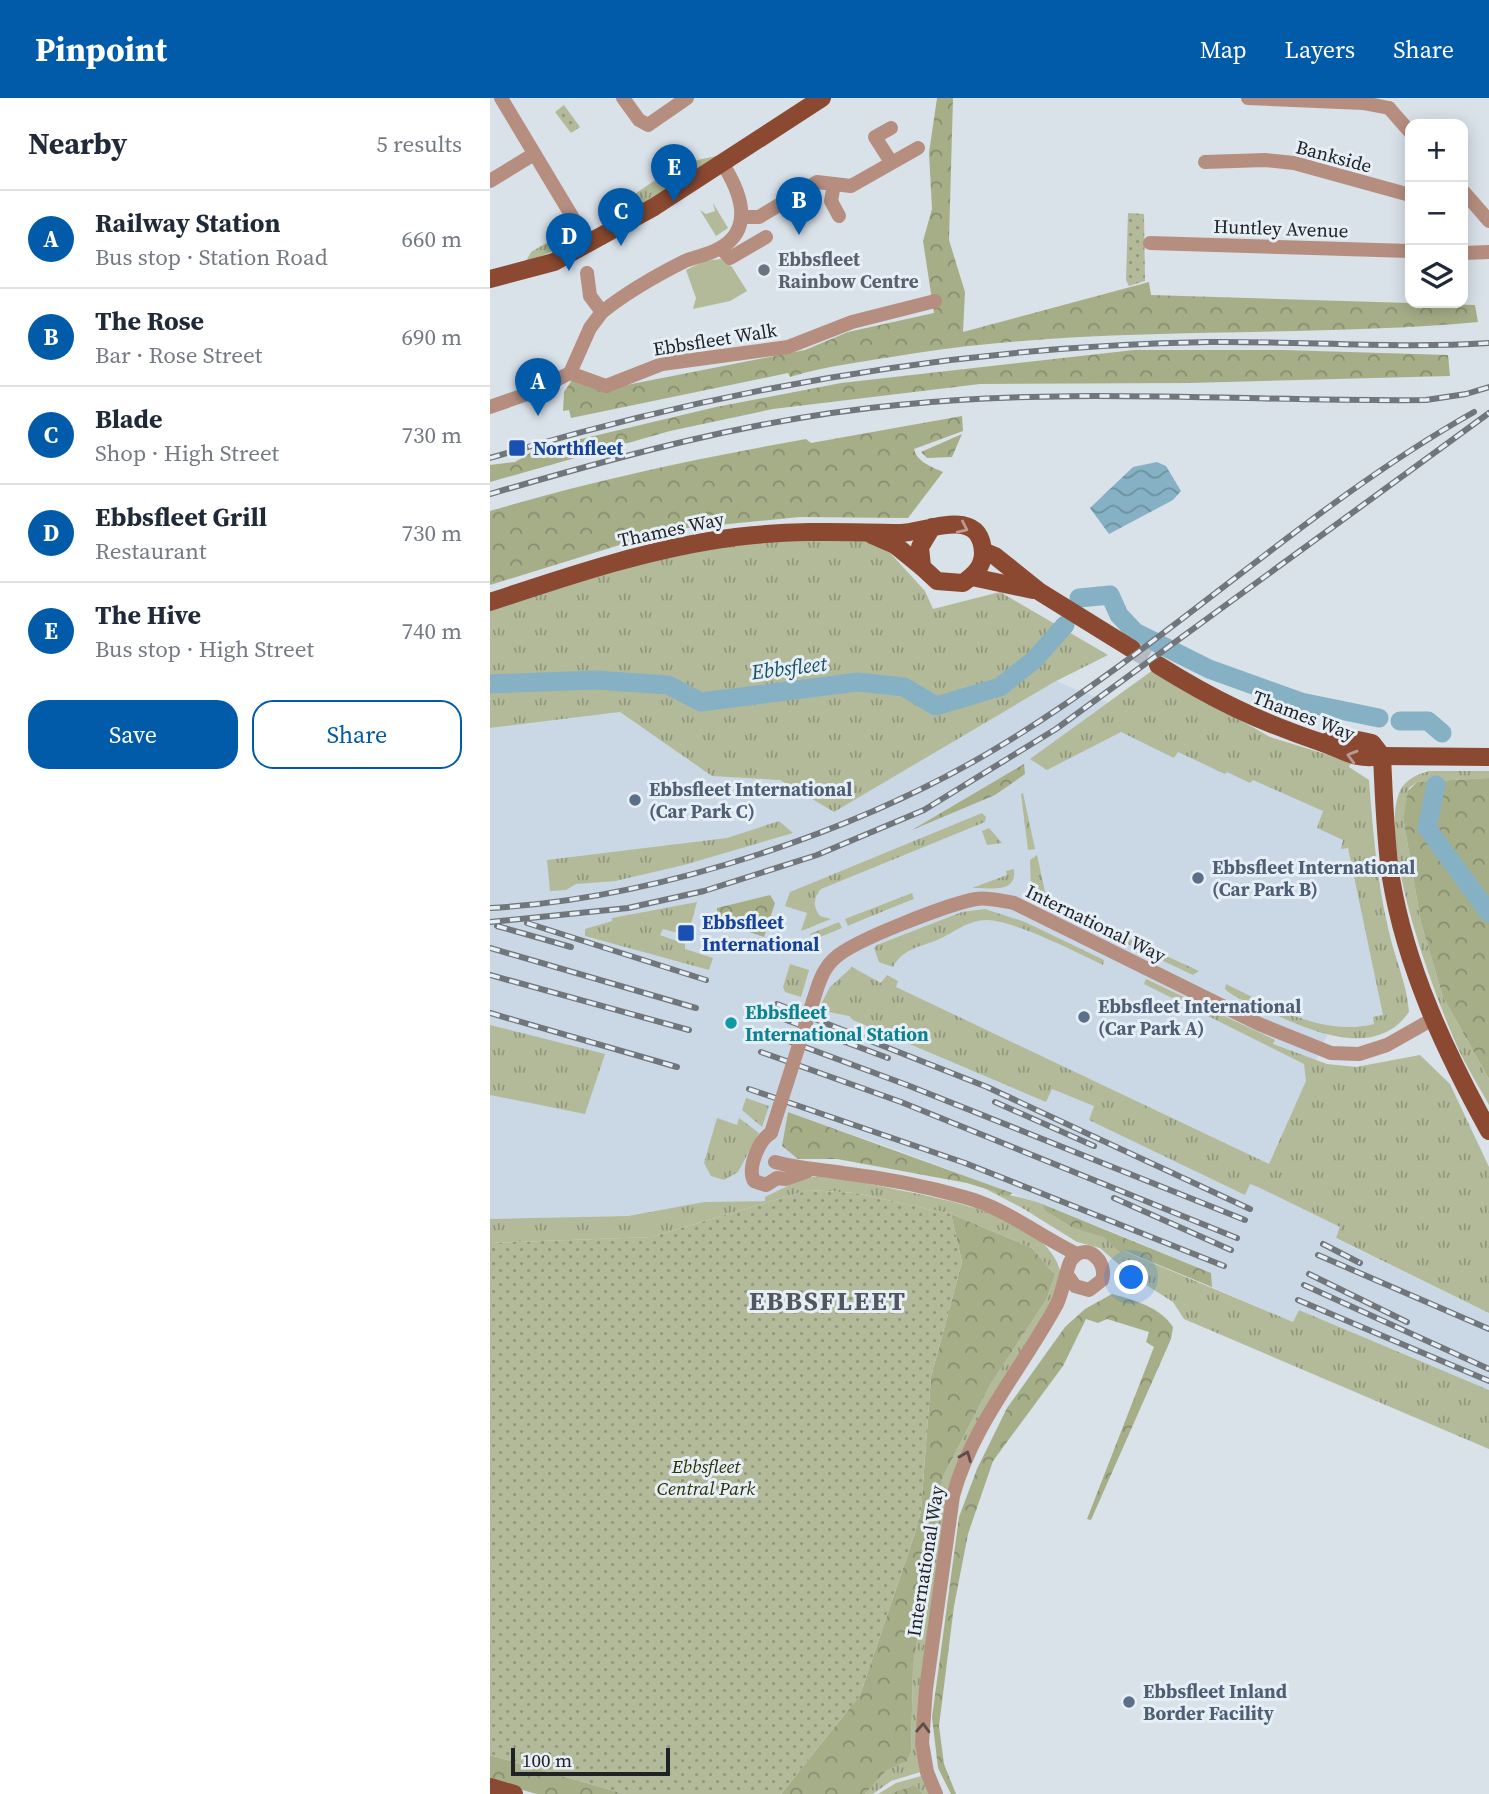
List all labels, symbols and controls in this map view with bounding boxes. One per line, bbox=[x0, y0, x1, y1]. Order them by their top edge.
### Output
text: Pinpoint bbox=[35, 27, 167, 72]
text: Map bbox=[1200, 33, 1247, 66]
text: Layers bbox=[1285, 33, 1355, 66]
text: Share bbox=[1393, 33, 1454, 66]
map controls bbox=[1405, 119, 1468, 308]
button: + bbox=[1405, 119, 1468, 182]
text: Nearby bbox=[28, 123, 127, 164]
text: 5 results bbox=[376, 128, 462, 160]
street label: Bankside bbox=[1293, 133, 1375, 179]
pin: E bbox=[651, 144, 697, 202]
pin: B bbox=[776, 177, 822, 235]
button: − bbox=[1405, 182, 1468, 245]
pin: C bbox=[598, 188, 644, 246]
text: Railway Station bbox=[95, 205, 281, 241]
pin: D bbox=[546, 213, 592, 271]
street label: Huntley Avenue bbox=[1213, 213, 1349, 243]
text: A bbox=[43, 223, 59, 255]
text: 660 m bbox=[401, 223, 462, 255]
text: Bus stop · Station Road bbox=[95, 241, 328, 273]
button: layers bbox=[1405, 245, 1468, 308]
place label: Ebbsfleet Rainbow Centre bbox=[778, 246, 919, 294]
marker: Ebbsfleet Rainbow Centre bbox=[756, 262, 772, 278]
text: The Rose bbox=[95, 303, 204, 339]
street label: Ebbsfleet Walk bbox=[651, 316, 779, 362]
text: B bbox=[44, 321, 58, 353]
text: 690 m bbox=[401, 321, 462, 353]
text: Bar · Rose Street bbox=[95, 339, 262, 371]
pin: A bbox=[515, 358, 561, 416]
text: Blade bbox=[95, 401, 163, 437]
text: C bbox=[44, 419, 58, 451]
text: 730 m bbox=[401, 419, 462, 451]
place label: Northfleet bbox=[533, 435, 623, 461]
text: Shop · High Street bbox=[95, 437, 279, 469]
marker: Northfleet bbox=[507, 438, 527, 458]
text: Ebbsfleet Grill bbox=[95, 499, 267, 535]
street label: Thames Way bbox=[616, 505, 727, 553]
text: D bbox=[43, 517, 59, 549]
text: 730 m bbox=[401, 517, 462, 549]
one-way arrow bbox=[955, 520, 968, 533]
text: Restaurant bbox=[95, 535, 206, 567]
text: The Hive bbox=[95, 597, 201, 633]
text: E bbox=[44, 615, 58, 647]
text: 740 m bbox=[401, 615, 462, 647]
text: Bus stop · High Street bbox=[95, 633, 314, 665]
water label: Ebbsfleet bbox=[748, 648, 829, 687]
street label: Thames Way bbox=[1249, 684, 1359, 747]
button: Save bbox=[28, 700, 238, 769]
button: Share bbox=[252, 700, 462, 769]
one-way arrow bbox=[1346, 749, 1358, 764]
place label: Ebbsfleet International (Car Park C) bbox=[649, 776, 852, 824]
marker: Ebbsfleet International (Car Park C) bbox=[627, 792, 643, 808]
place label: Ebbsfleet International (Car Park B) bbox=[1212, 854, 1415, 902]
marker: Ebbsfleet International (Car Park B) bbox=[1190, 870, 1206, 886]
street label: International Way bbox=[1022, 878, 1171, 968]
place label: Ebbsfleet International bbox=[702, 909, 819, 957]
marker: Ebbsfleet International bbox=[676, 923, 696, 943]
place label: Ebbsfleet International (Car Park A) bbox=[1098, 993, 1301, 1041]
place label: Ebbsfleet International Station bbox=[745, 999, 929, 1047]
marker: Ebbsfleet International (Car Park A) bbox=[1076, 1009, 1092, 1025]
marker: Ebbsfleet International Station bbox=[723, 1015, 739, 1031]
your location bbox=[1114, 1260, 1148, 1294]
district label: EBBSFLEET bbox=[749, 1283, 907, 1319]
one-way arrow bbox=[958, 1451, 972, 1463]
park label: Ebbsfleet Central Park bbox=[657, 1453, 755, 1501]
street label: International Way bbox=[900, 1483, 950, 1638]
place label: Ebbsfleet Inland Border Facility bbox=[1143, 1678, 1287, 1726]
marker: Ebbsfleet Inland Border Facility bbox=[1121, 1694, 1137, 1710]
one-way arrow bbox=[915, 1722, 930, 1733]
scale bar bbox=[511, 1745, 670, 1777]
text: 100 m bbox=[522, 1747, 572, 1773]

